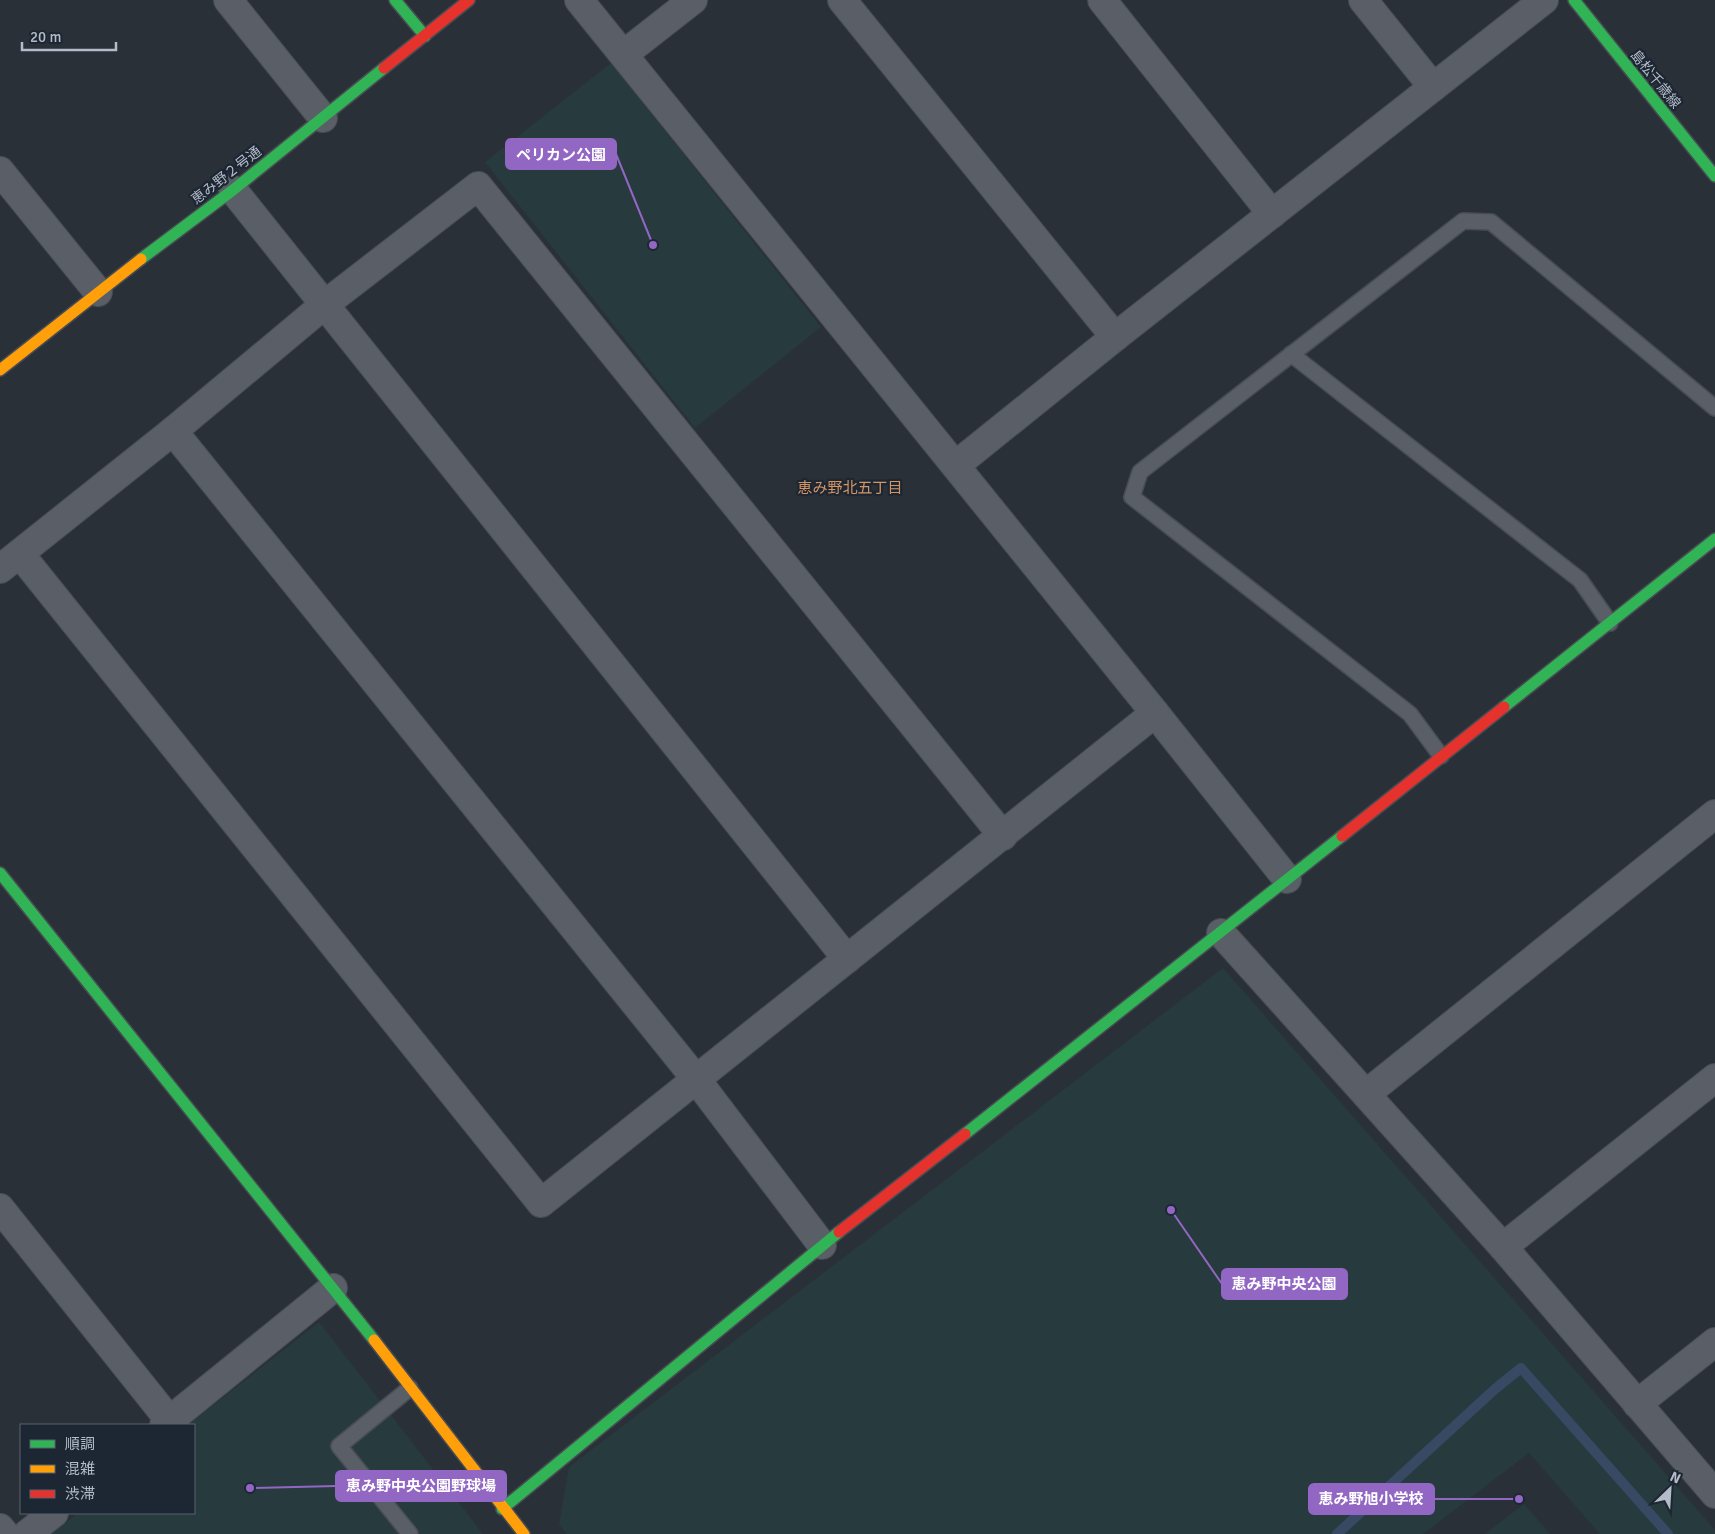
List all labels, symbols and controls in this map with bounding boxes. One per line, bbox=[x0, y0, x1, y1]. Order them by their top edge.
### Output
scale bar bbox=[22, 20, 116, 52]
text: 20 m bbox=[30, 28, 61, 46]
street label: 島松千歳線 bbox=[1627, 47, 1684, 112]
callout: ペリカン公園 bbox=[506, 139, 616, 169]
street label: 恵み野２号通 bbox=[188, 143, 265, 208]
text: ペリカン公園 bbox=[516, 146, 606, 164]
district label: 恵み野北五丁目 bbox=[797, 479, 903, 497]
callout: 恵み野中央公園 bbox=[1222, 1269, 1347, 1299]
text: 恵み野中央公園 bbox=[1231, 1275, 1337, 1293]
legend bbox=[20, 1424, 195, 1514]
text: 順調 bbox=[65, 1435, 95, 1453]
text: 混雑 bbox=[65, 1460, 95, 1478]
north arrow bbox=[1645, 1464, 1695, 1514]
text: N bbox=[1667, 1468, 1683, 1487]
callout: 恵み野中央公園野球場 bbox=[336, 1471, 506, 1501]
text: 恵み野中央公園野球場 bbox=[346, 1477, 496, 1495]
callout: 恵み野旭小学校 bbox=[1309, 1484, 1434, 1514]
text: 渋滞 bbox=[65, 1485, 95, 1503]
text: 恵み野旭小学校 bbox=[1318, 1490, 1424, 1508]

